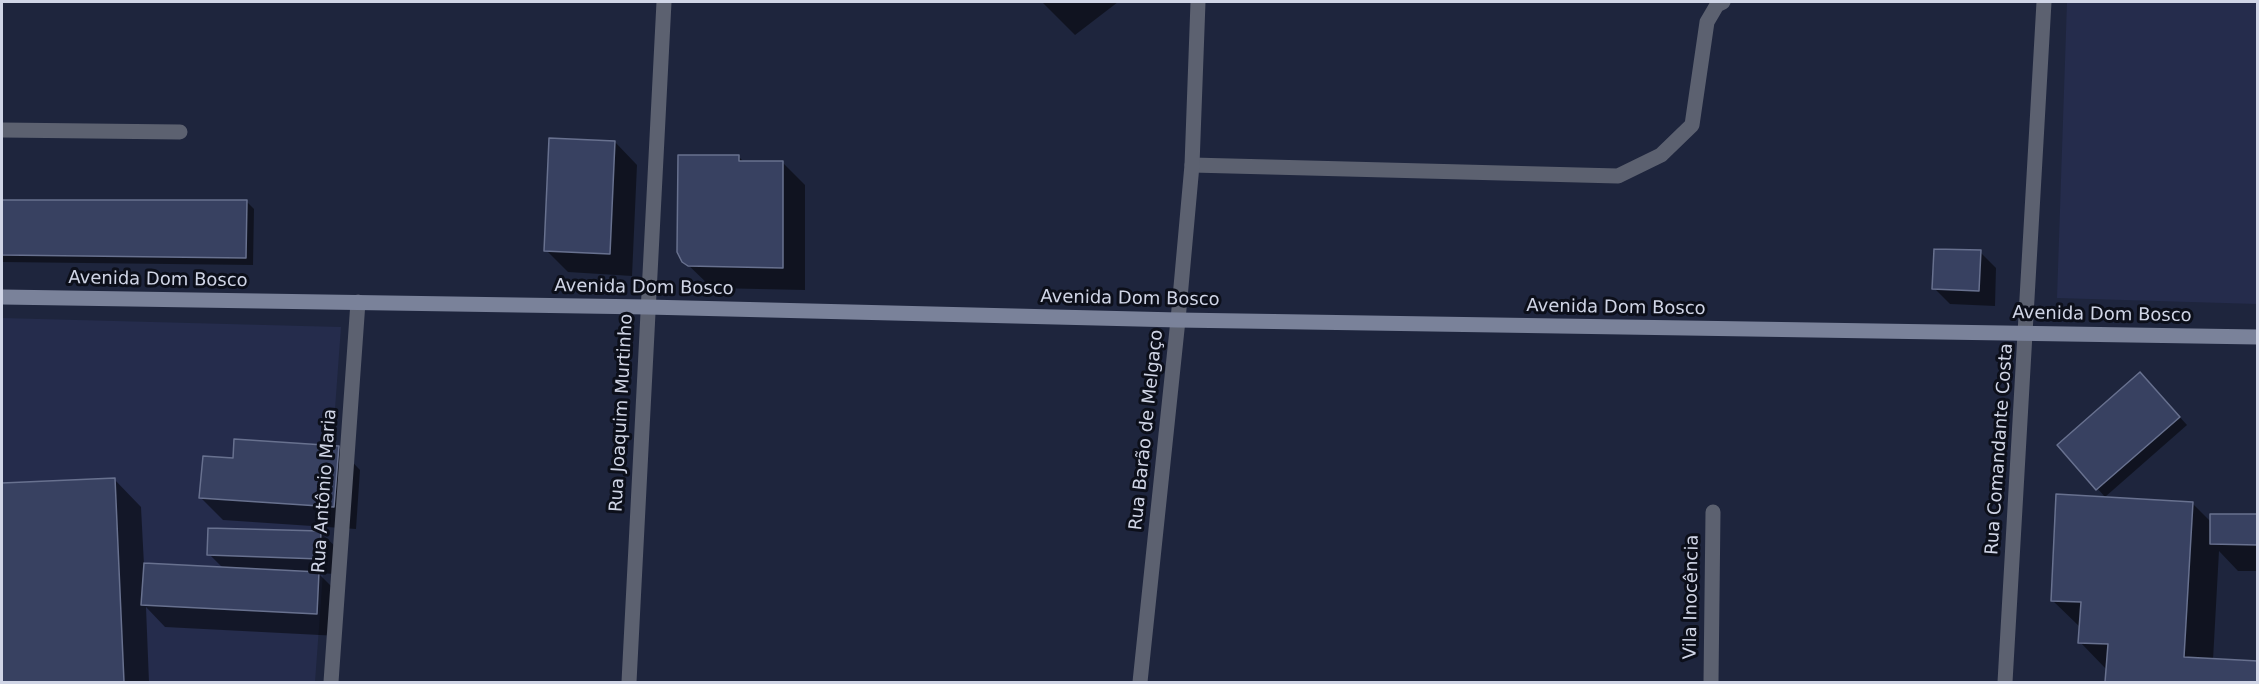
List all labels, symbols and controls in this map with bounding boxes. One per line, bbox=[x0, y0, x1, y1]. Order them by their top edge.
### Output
street label: Avenida Dom Bosco bbox=[68, 268, 248, 292]
street label: Avenida Dom Bosco bbox=[554, 276, 734, 300]
street label: Avenida Dom Bosco bbox=[1040, 287, 1220, 311]
street label: Avenida Dom Bosco bbox=[1526, 296, 1706, 320]
street label: Avenida Dom Bosco bbox=[2012, 303, 2192, 327]
street label: Rua Joaquim Murtinho bbox=[606, 313, 638, 513]
street label: Rua Barão de Melgaço bbox=[1126, 329, 1168, 531]
street label: Rua Comandante Costa bbox=[1982, 342, 2018, 556]
street label: Rua Antônio Maria bbox=[308, 408, 342, 574]
street label: Vila Inocência bbox=[1680, 534, 1704, 660]

